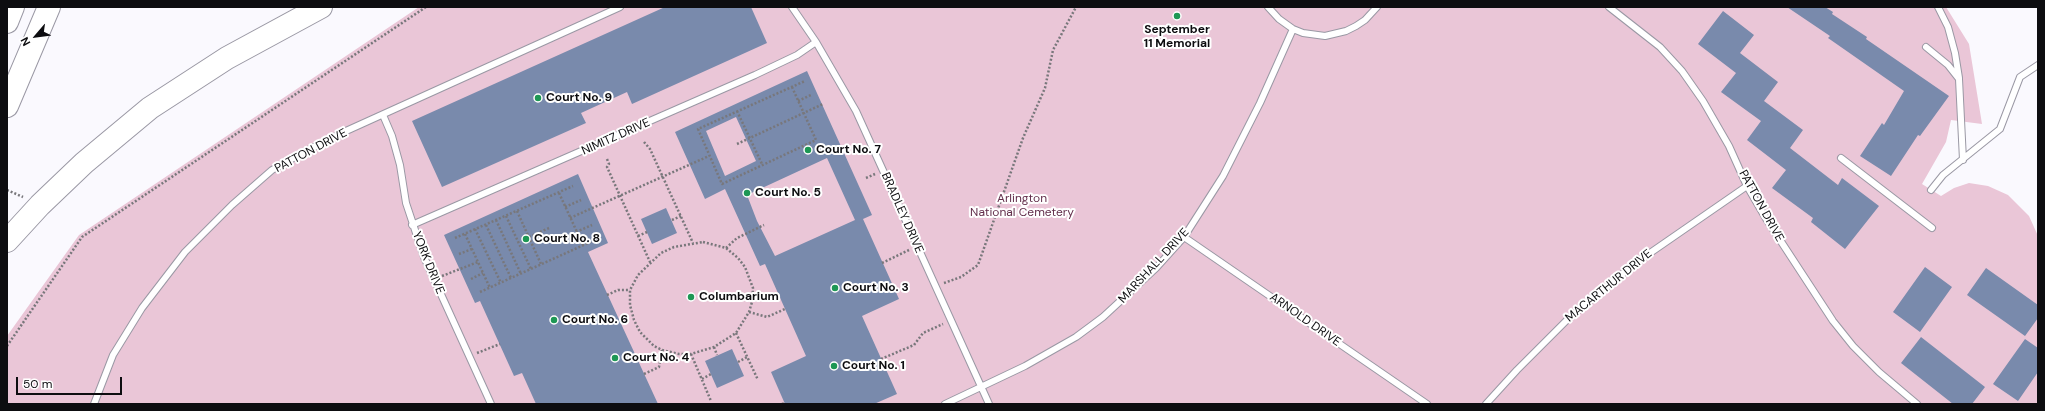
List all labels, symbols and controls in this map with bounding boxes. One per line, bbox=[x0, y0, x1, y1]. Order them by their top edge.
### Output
marker: September 11 Memorial bbox=[1172, 11, 1182, 21]
north arrow bbox=[16, 16, 56, 56]
place label: September 11 Memorial bbox=[1144, 23, 1210, 51]
text: N bbox=[17, 35, 33, 48]
place label: Court No. 9 bbox=[546, 91, 612, 105]
marker: Court No. 9 bbox=[533, 93, 543, 103]
street label: NIMITZ DRIVE bbox=[580, 115, 652, 159]
street label: PATTON DRIVE bbox=[272, 126, 350, 176]
place label: Court No. 7 bbox=[816, 143, 881, 157]
marker: Court No. 7 bbox=[803, 145, 813, 155]
street label: PATTON DRIVE bbox=[1735, 168, 1787, 244]
street label: BRADLEY DRIVE bbox=[878, 170, 926, 256]
place label: Court No. 5 bbox=[755, 186, 821, 200]
marker: Court No. 5 bbox=[742, 188, 752, 198]
park label: Arlington National Cemetery bbox=[970, 192, 1074, 220]
street label: MARSHALL DRIVE bbox=[1116, 226, 1192, 306]
street label: YORK DRIVE bbox=[409, 230, 447, 296]
place label: Court No. 8 bbox=[534, 232, 600, 246]
marker: Court No. 8 bbox=[521, 234, 531, 244]
street label: MACARTHUR DRIVE bbox=[1563, 247, 1655, 325]
place label: Court No. 3 bbox=[843, 281, 909, 295]
marker: Court No. 3 bbox=[830, 283, 840, 293]
place label: Columbarium bbox=[699, 290, 779, 304]
street label: ARNOLD DRIVE bbox=[1267, 290, 1343, 350]
marker: Columbarium bbox=[686, 292, 696, 302]
place label: Court No. 6 bbox=[562, 313, 628, 327]
marker: Court No. 6 bbox=[549, 315, 559, 325]
place label: Court No. 4 bbox=[623, 351, 689, 365]
marker: Court No. 4 bbox=[610, 353, 620, 363]
place label: Court No. 1 bbox=[842, 359, 905, 373]
marker: Court No. 1 bbox=[829, 361, 839, 371]
scale bar bbox=[18, 369, 124, 395]
text: 50 m bbox=[23, 376, 52, 392]

